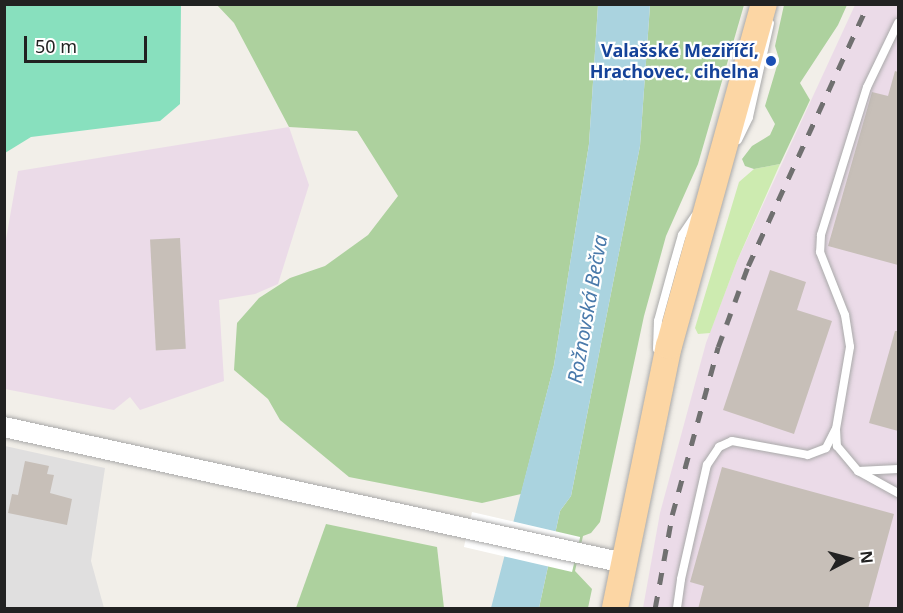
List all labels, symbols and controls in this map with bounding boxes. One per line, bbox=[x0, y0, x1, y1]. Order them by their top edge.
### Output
scale bar bbox=[27, 24, 150, 62]
text: 50 m bbox=[35, 34, 77, 58]
place label: Valašské Meziříčí, Hrachovec, cihelna bbox=[590, 40, 759, 82]
marker: Valašské Meziříčí, Hrachovec, cihelna bbox=[764, 54, 778, 68]
water label: Rožnovská Bečva bbox=[562, 233, 612, 385]
north arrow bbox=[819, 529, 879, 589]
text: N bbox=[855, 549, 879, 565]

